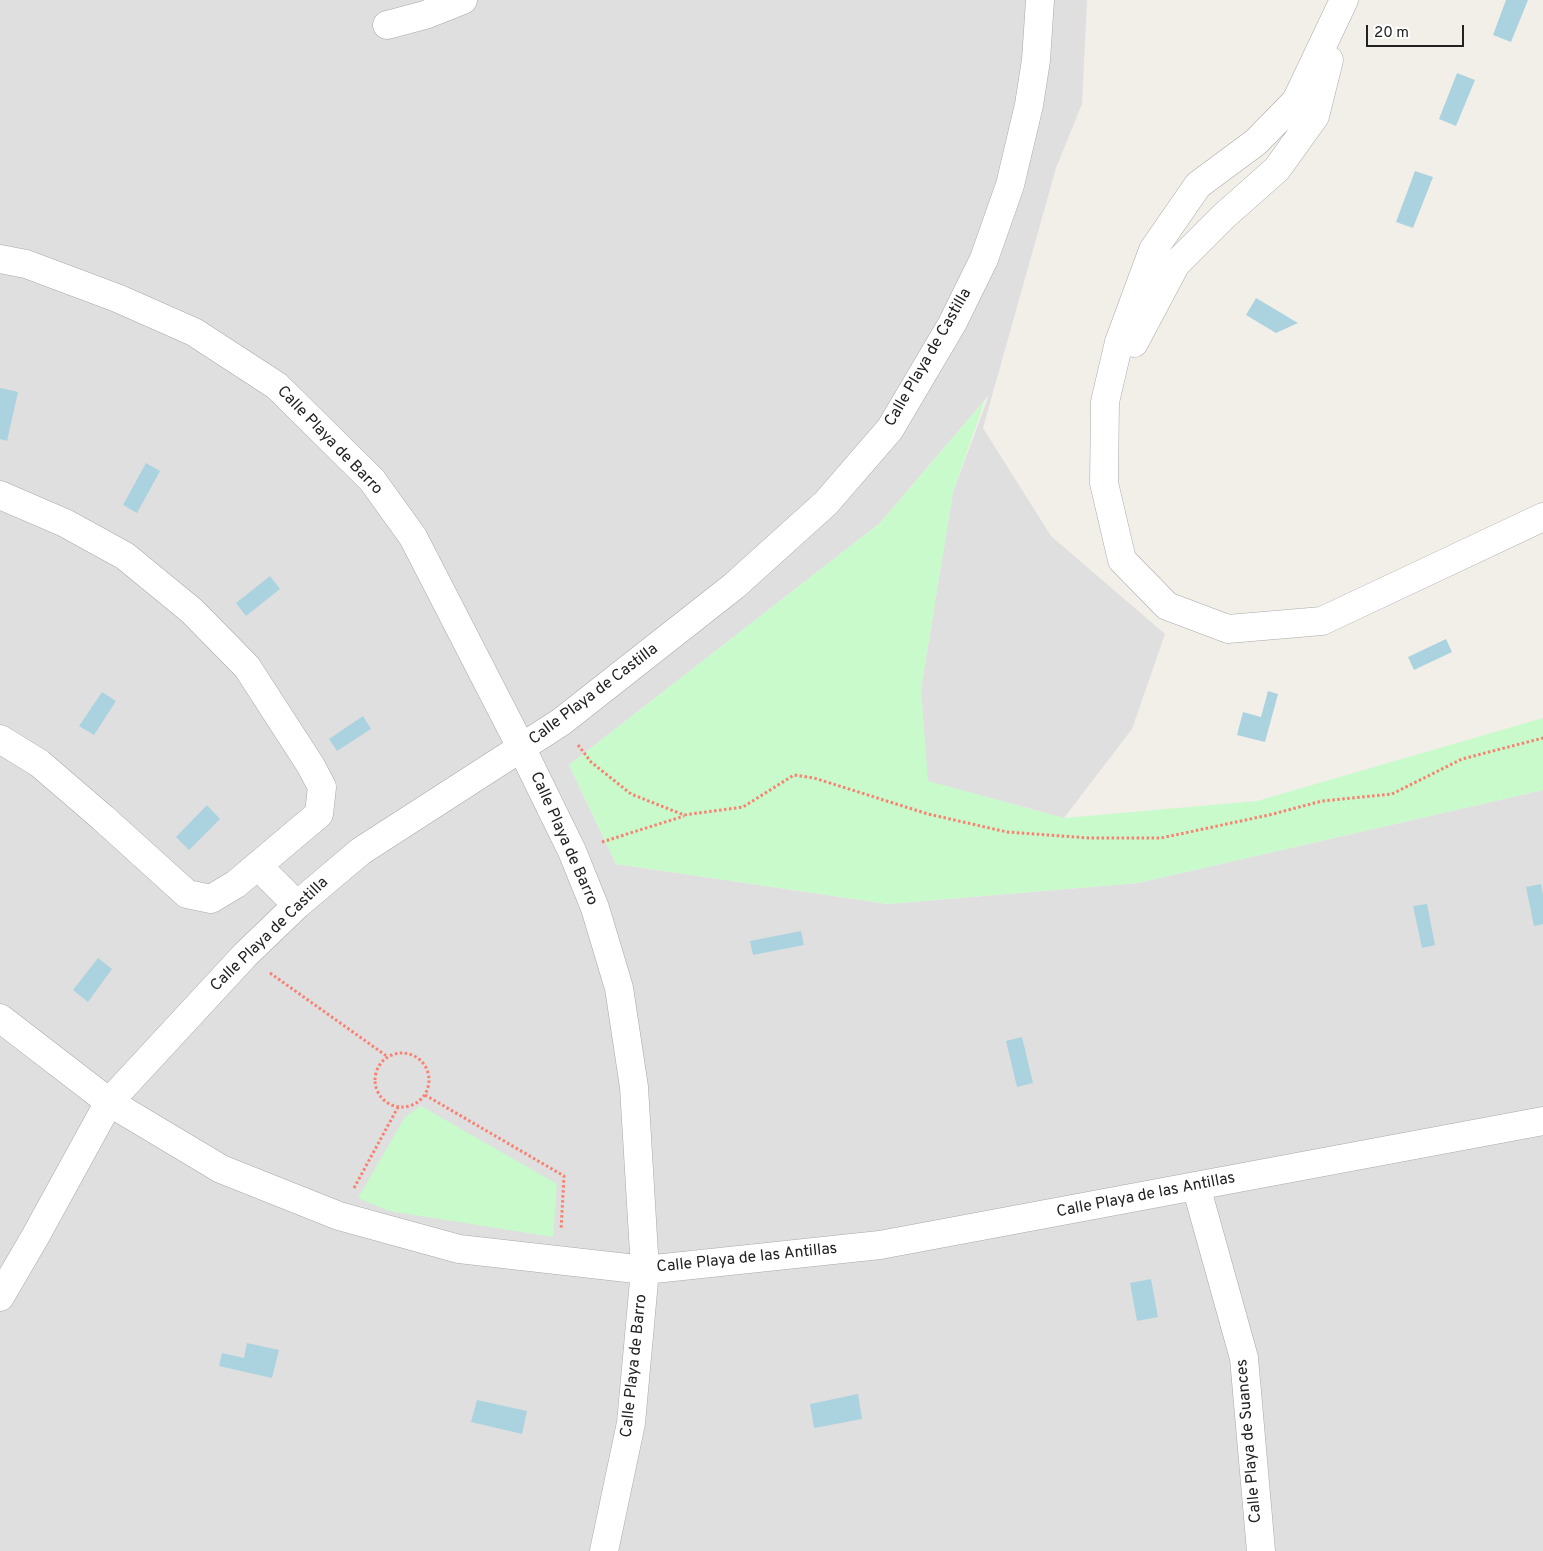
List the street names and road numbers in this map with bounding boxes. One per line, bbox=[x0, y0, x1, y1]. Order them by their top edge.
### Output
street label: Calle Playa de Castilla bbox=[882, 285, 976, 431]
street label: Calle Playa de Barro bbox=[272, 383, 386, 499]
street label: Calle Playa de Castilla bbox=[526, 640, 662, 750]
street label: Calle Playa de Barro bbox=[525, 769, 601, 909]
street label: Calle Playa de Castilla bbox=[207, 874, 333, 996]
street label: Calle Playa de las Antillas bbox=[1055, 1169, 1237, 1223]
street label: Calle Playa de las Antillas bbox=[656, 1240, 838, 1278]
street label: Calle Playa de Barro bbox=[618, 1293, 652, 1439]
street label: Calle Playa de Suances bbox=[1233, 1358, 1267, 1524]

